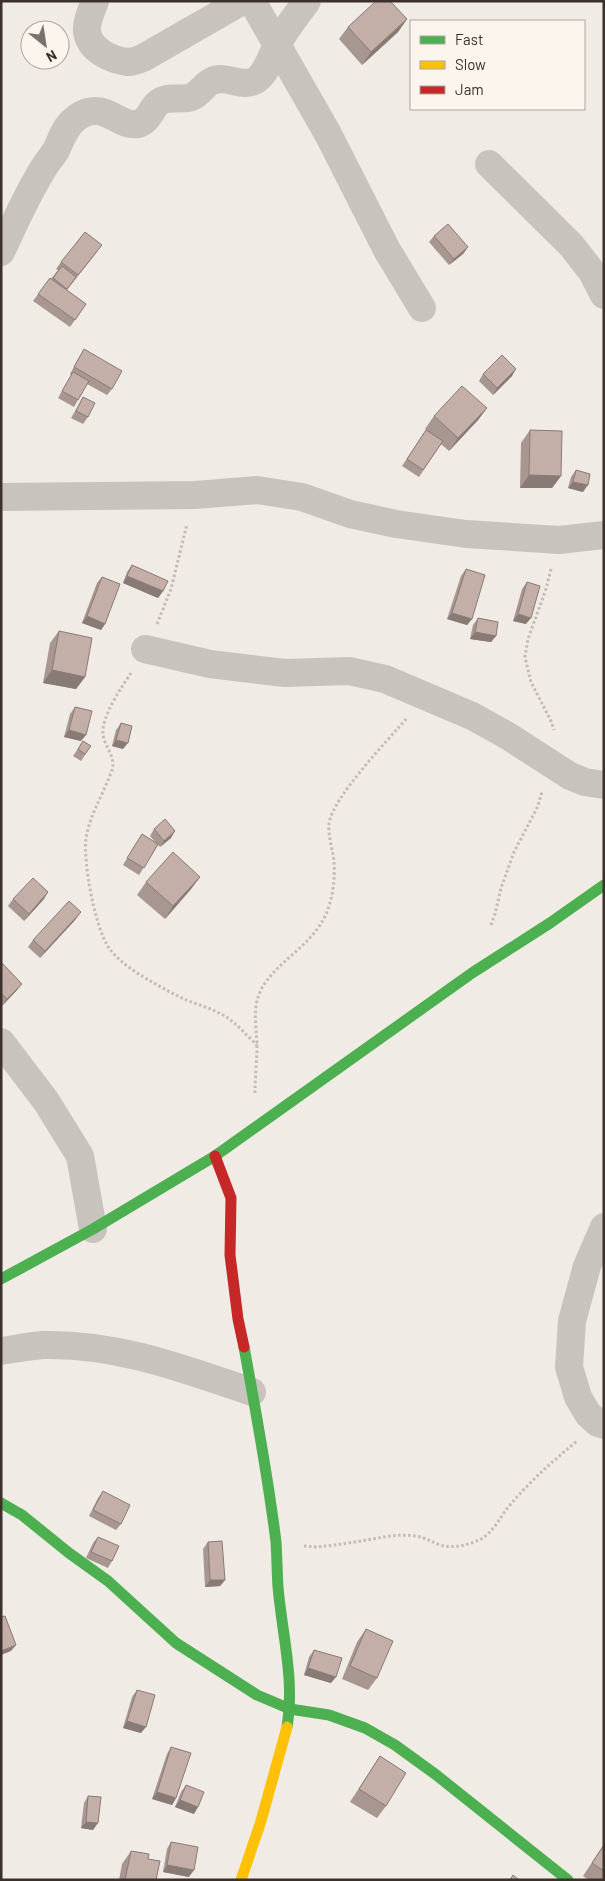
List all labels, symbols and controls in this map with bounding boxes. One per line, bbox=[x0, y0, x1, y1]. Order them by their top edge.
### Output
north arrow bbox=[20, 20, 70, 70]
legend bbox=[410, 20, 585, 110]
text: Fast bbox=[455, 30, 483, 48]
text: N bbox=[43, 47, 60, 66]
text: Slow bbox=[455, 55, 486, 73]
text: Jam bbox=[455, 80, 484, 98]

